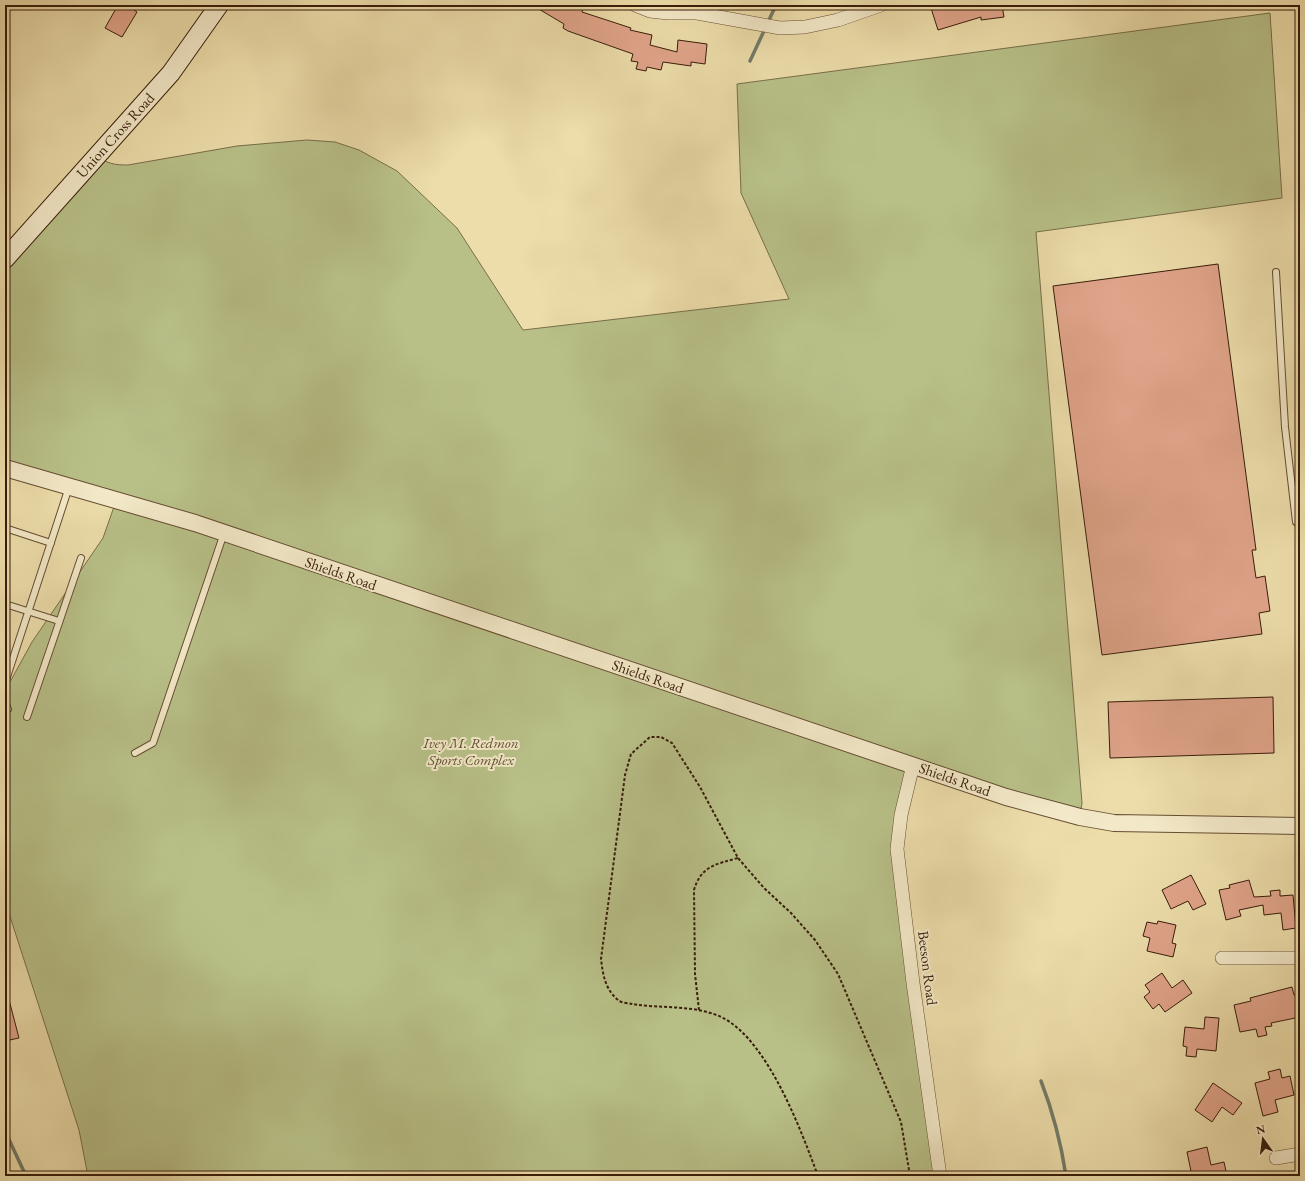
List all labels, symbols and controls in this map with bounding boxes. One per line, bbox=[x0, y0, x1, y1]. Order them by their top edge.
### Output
street label: Union Cross Road bbox=[72, 88, 159, 182]
street label: Shields Road bbox=[303, 552, 380, 594]
street label: Shields Road bbox=[610, 655, 687, 697]
park label: Ivey M. Redmon Sports Complex bbox=[422, 733, 519, 769]
street label: Shields Road bbox=[917, 758, 994, 800]
street label: Beeson Road bbox=[914, 930, 942, 1007]
north arrow bbox=[1243, 1119, 1283, 1159]
text: N bbox=[1255, 1121, 1267, 1137]

